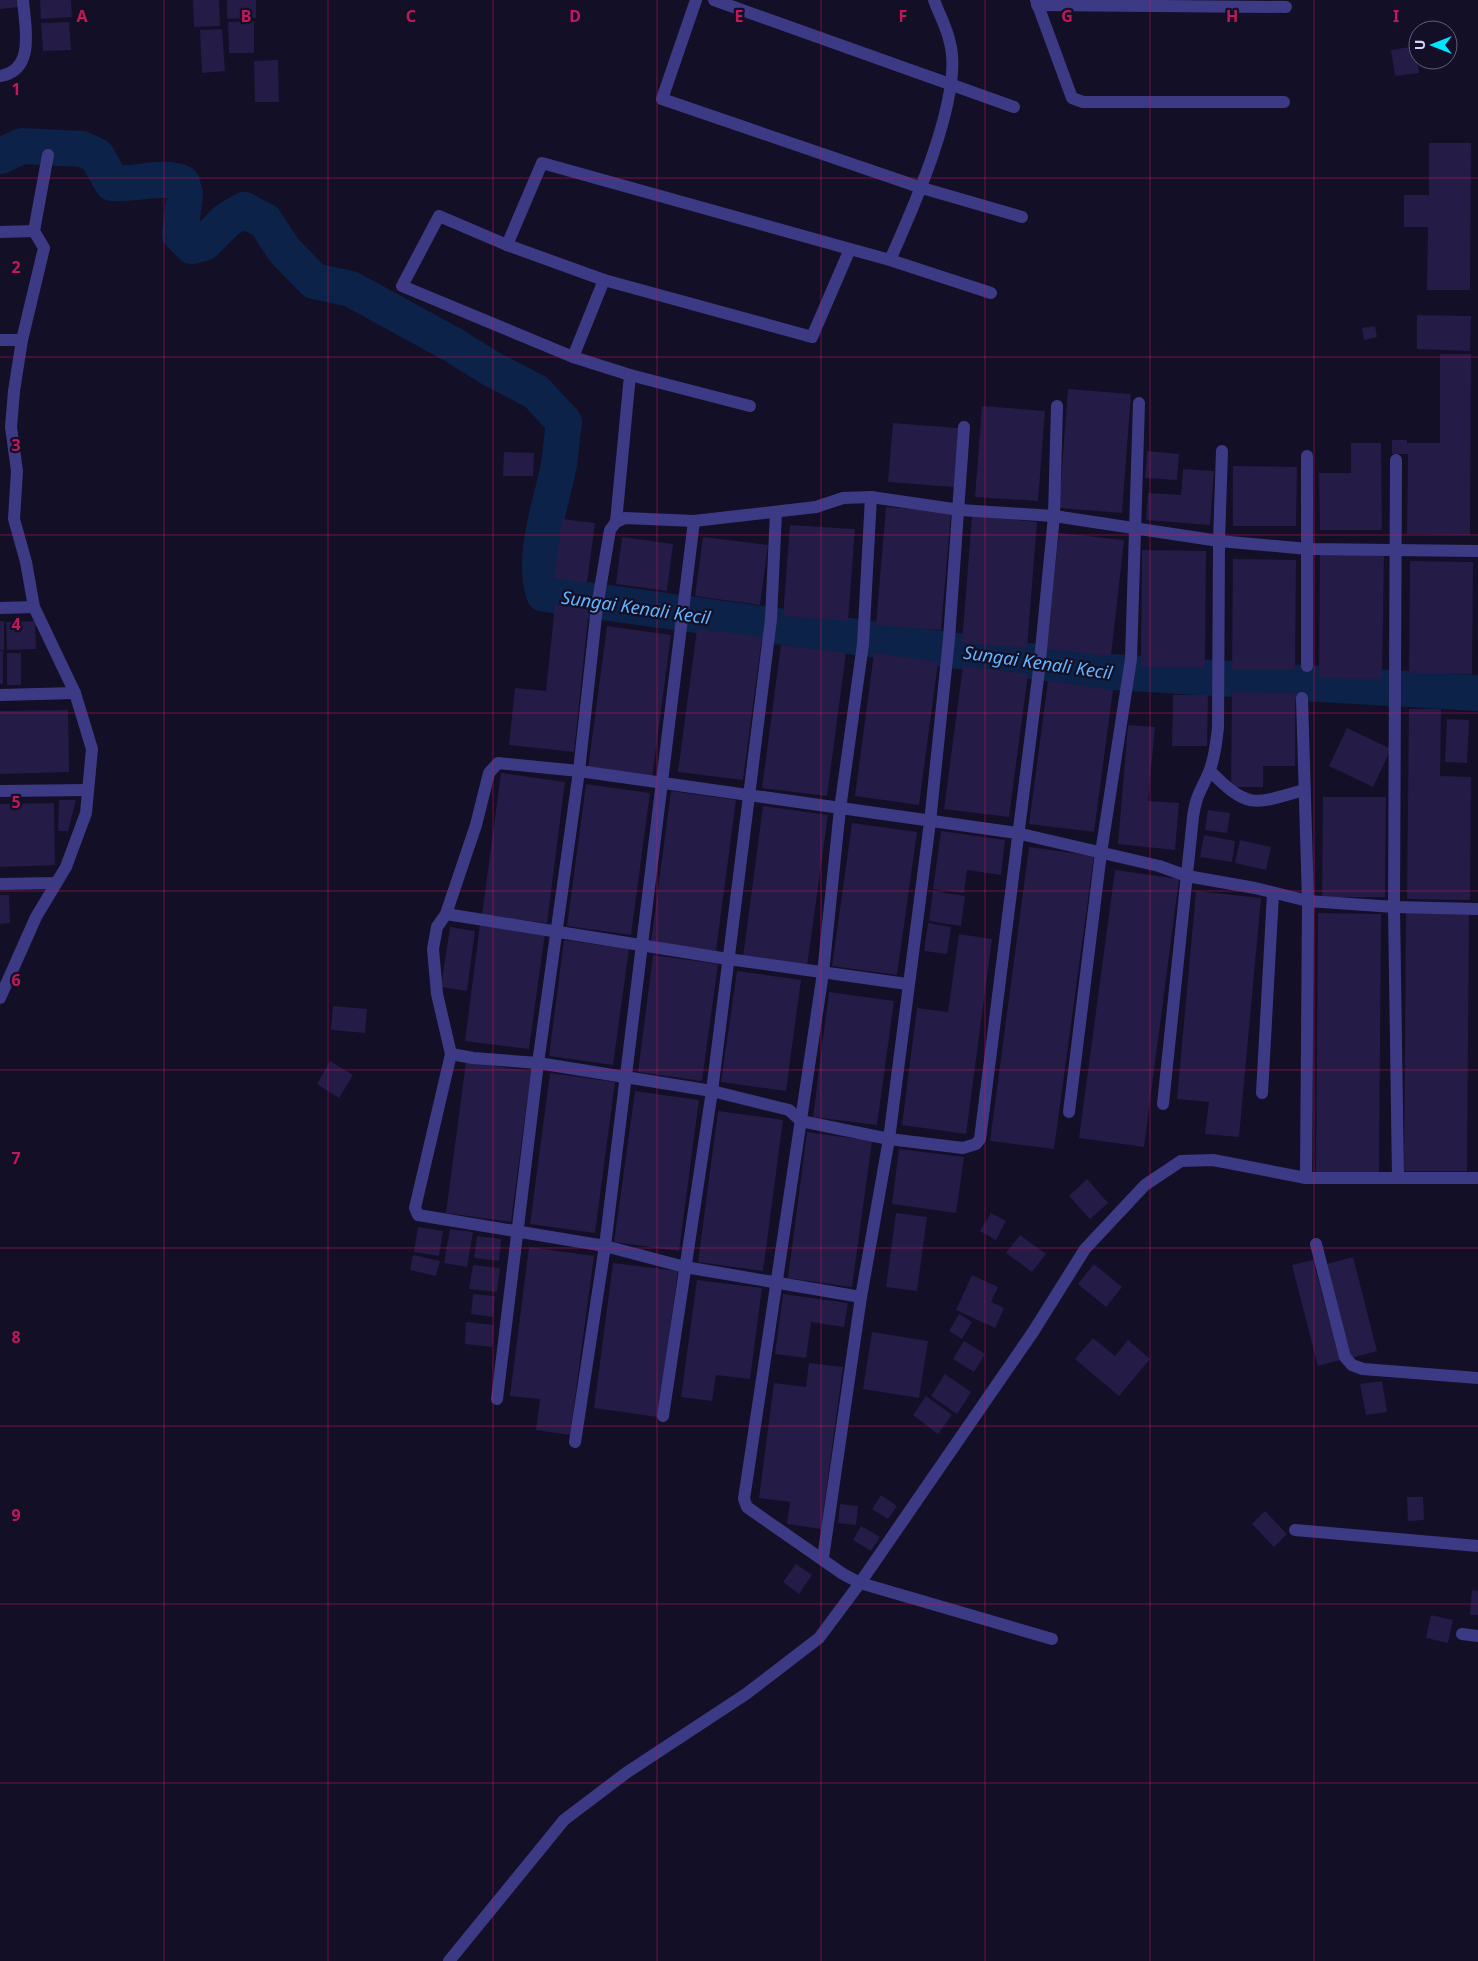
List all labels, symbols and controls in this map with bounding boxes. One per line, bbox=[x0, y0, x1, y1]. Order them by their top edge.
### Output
text: A bbox=[76, 5, 88, 27]
text: B bbox=[241, 5, 251, 27]
text: C bbox=[406, 5, 416, 27]
text: D bbox=[569, 5, 581, 27]
text: E bbox=[735, 5, 744, 27]
text: F bbox=[899, 5, 907, 27]
text: G bbox=[1061, 5, 1073, 27]
text: H bbox=[1226, 5, 1238, 27]
text: I bbox=[1393, 5, 1399, 27]
north arrow bbox=[1408, 20, 1458, 70]
text: U bbox=[1410, 40, 1429, 50]
text: 1 bbox=[11, 78, 21, 100]
text: 2 bbox=[11, 256, 21, 278]
text: 3 bbox=[11, 434, 21, 456]
water label: Sungai Kenali Kecil bbox=[560, 585, 712, 629]
text: 4 bbox=[11, 613, 21, 635]
water label: Sungai Kenali Kecil bbox=[962, 640, 1114, 684]
text: 5 bbox=[11, 791, 21, 813]
text: 6 bbox=[11, 969, 21, 991]
text: 7 bbox=[11, 1147, 21, 1169]
text: 8 bbox=[11, 1326, 21, 1348]
text: 9 bbox=[11, 1504, 21, 1526]

